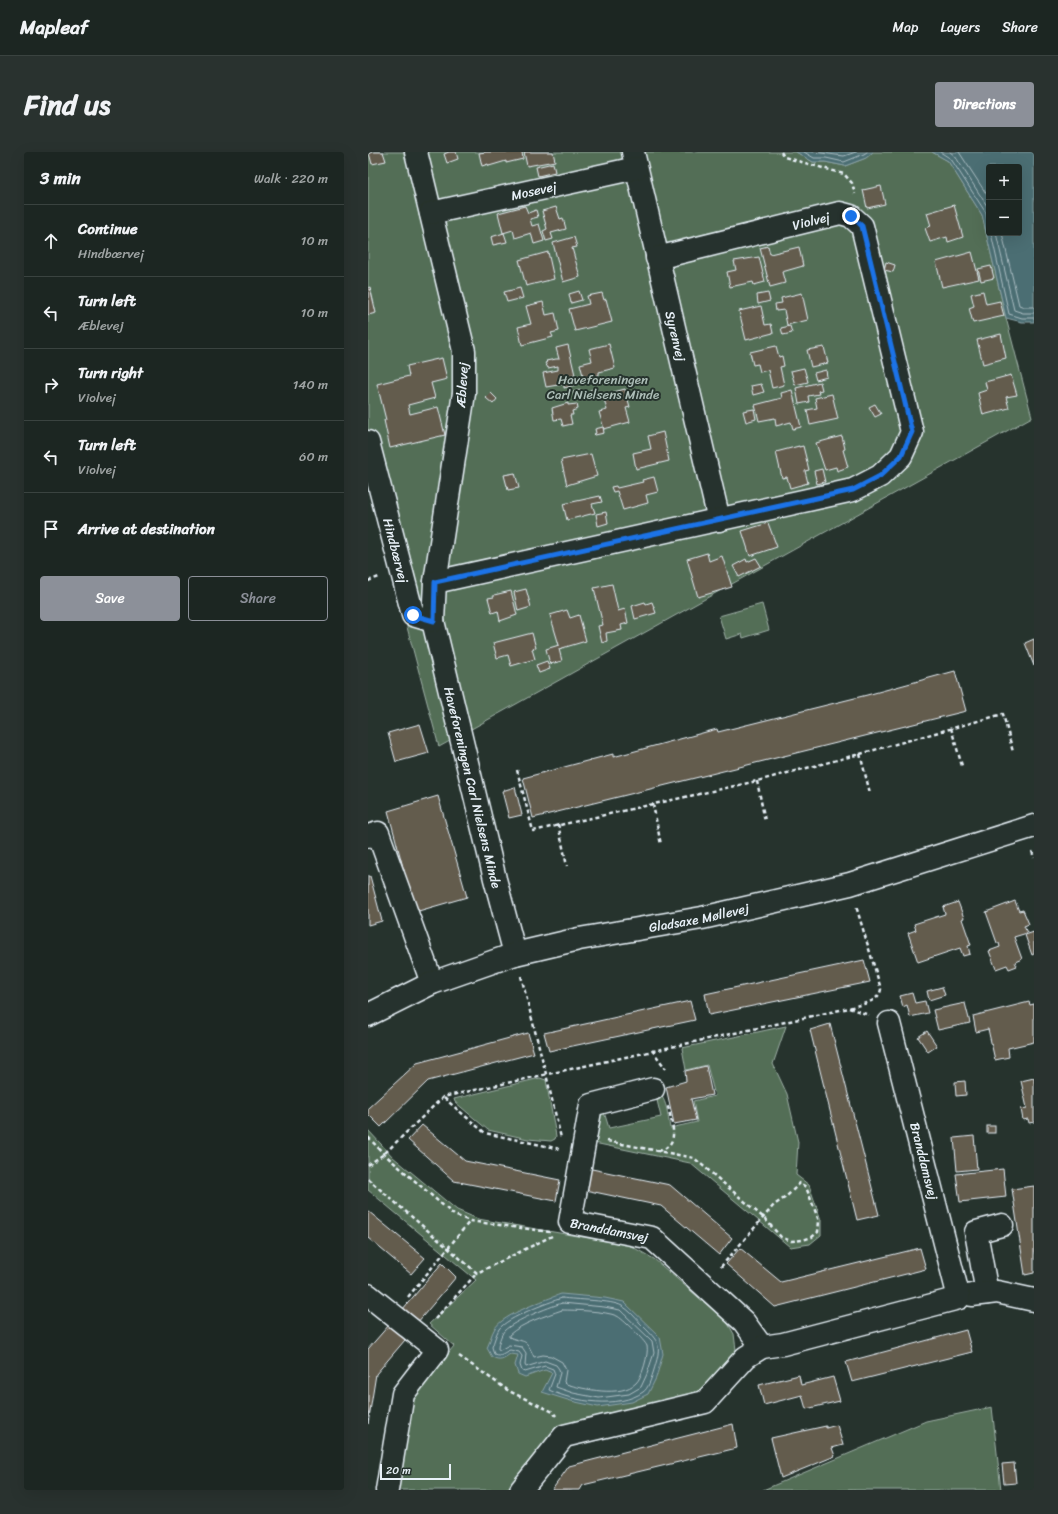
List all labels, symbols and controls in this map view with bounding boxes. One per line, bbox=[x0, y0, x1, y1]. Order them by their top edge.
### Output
text: Mapleaf bbox=[20, 11, 88, 44]
text: Map bbox=[893, 15, 918, 40]
text: Layers bbox=[940, 15, 980, 40]
text: Share bbox=[1002, 15, 1038, 40]
text: Find us bbox=[24, 80, 111, 129]
button: Directions bbox=[935, 82, 1034, 127]
text: 3 min bbox=[40, 163, 81, 193]
map controls bbox=[986, 164, 1022, 236]
button: + bbox=[986, 164, 1022, 200]
text: Walk · 220 m bbox=[254, 167, 328, 190]
street label: Mosevej bbox=[509, 174, 560, 207]
button: − bbox=[986, 200, 1022, 236]
street label: Violvej bbox=[790, 205, 833, 237]
route end bbox=[842, 207, 860, 225]
text: Continue bbox=[78, 216, 138, 242]
text: 10 m bbox=[301, 229, 328, 252]
icon: ahead bbox=[40, 230, 62, 252]
text: Hindbærvej bbox=[78, 242, 144, 265]
text: Turn left bbox=[78, 288, 136, 314]
text: 10 m bbox=[301, 301, 328, 324]
icon: left bbox=[40, 302, 62, 324]
street label: Syrenvej bbox=[659, 309, 693, 364]
text: Æblevej bbox=[78, 314, 124, 337]
text: Turn right bbox=[78, 360, 143, 386]
street label: Æblevej bbox=[449, 361, 475, 410]
park label: Haveforeningen Carl Nielsens Minde bbox=[547, 368, 659, 406]
text: 140 m bbox=[293, 373, 328, 396]
icon: right bbox=[40, 374, 62, 396]
text: Violvej bbox=[78, 386, 116, 409]
text: Turn left bbox=[78, 432, 136, 458]
text: 60 m bbox=[299, 445, 328, 468]
icon: left bbox=[40, 446, 62, 468]
text: Violvej bbox=[78, 458, 116, 481]
street label: Hindbærvej bbox=[377, 515, 416, 586]
text: Arrive at destination bbox=[78, 516, 215, 542]
icon: arrive bbox=[40, 518, 62, 540]
button: Save bbox=[40, 576, 180, 621]
button: Share bbox=[188, 576, 328, 621]
route start bbox=[404, 606, 422, 624]
street label: Haveforeningen Carl Nielsens Minde bbox=[438, 684, 508, 891]
street label: Gladsaxe Møllevej bbox=[647, 896, 752, 938]
street label: Branddamsvej bbox=[903, 1120, 945, 1203]
street label: Branddamsvej bbox=[568, 1211, 651, 1249]
text: 20 m bbox=[386, 1461, 411, 1480]
scale bar bbox=[380, 1462, 451, 1481]

